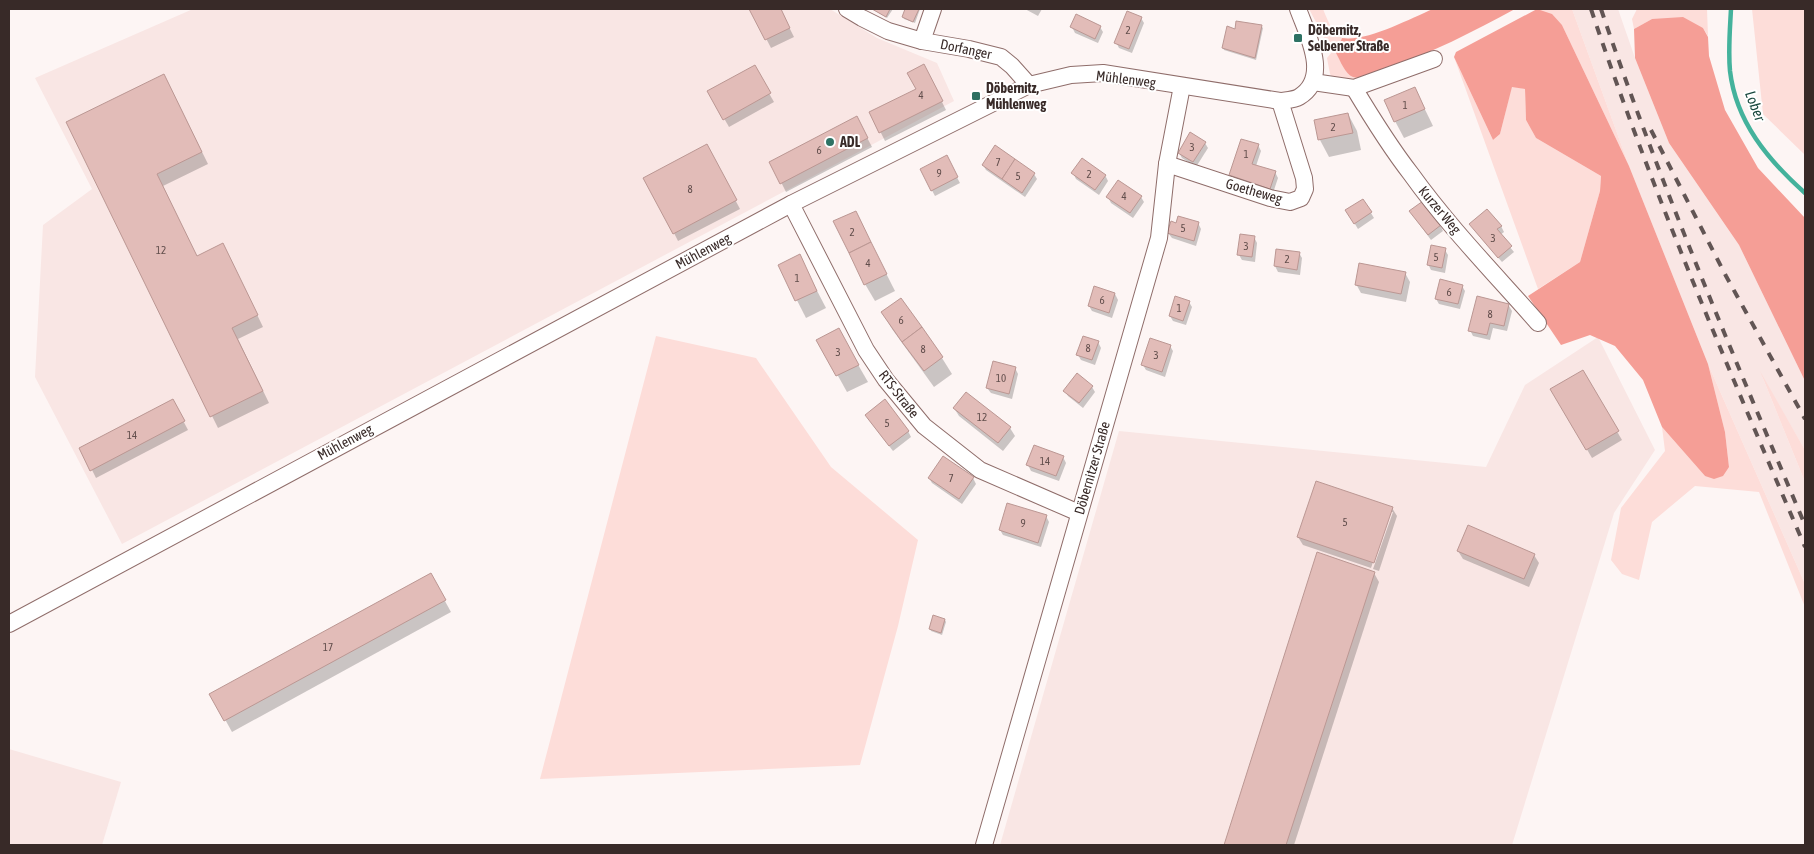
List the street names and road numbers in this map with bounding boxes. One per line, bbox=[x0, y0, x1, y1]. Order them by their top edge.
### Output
street label: Dorfanger bbox=[939, 36, 994, 62]
street label: Mühlenweg bbox=[1095, 67, 1157, 91]
street label: Goetheweg bbox=[1224, 175, 1284, 207]
street label: Kurzer Weg bbox=[1416, 183, 1464, 237]
street label: Mühlenweg bbox=[673, 230, 733, 272]
street label: RTS-Straße bbox=[876, 367, 922, 421]
street label: Döbernitzer Straße bbox=[1071, 420, 1113, 516]
street label: Mühlenweg bbox=[315, 421, 375, 463]

